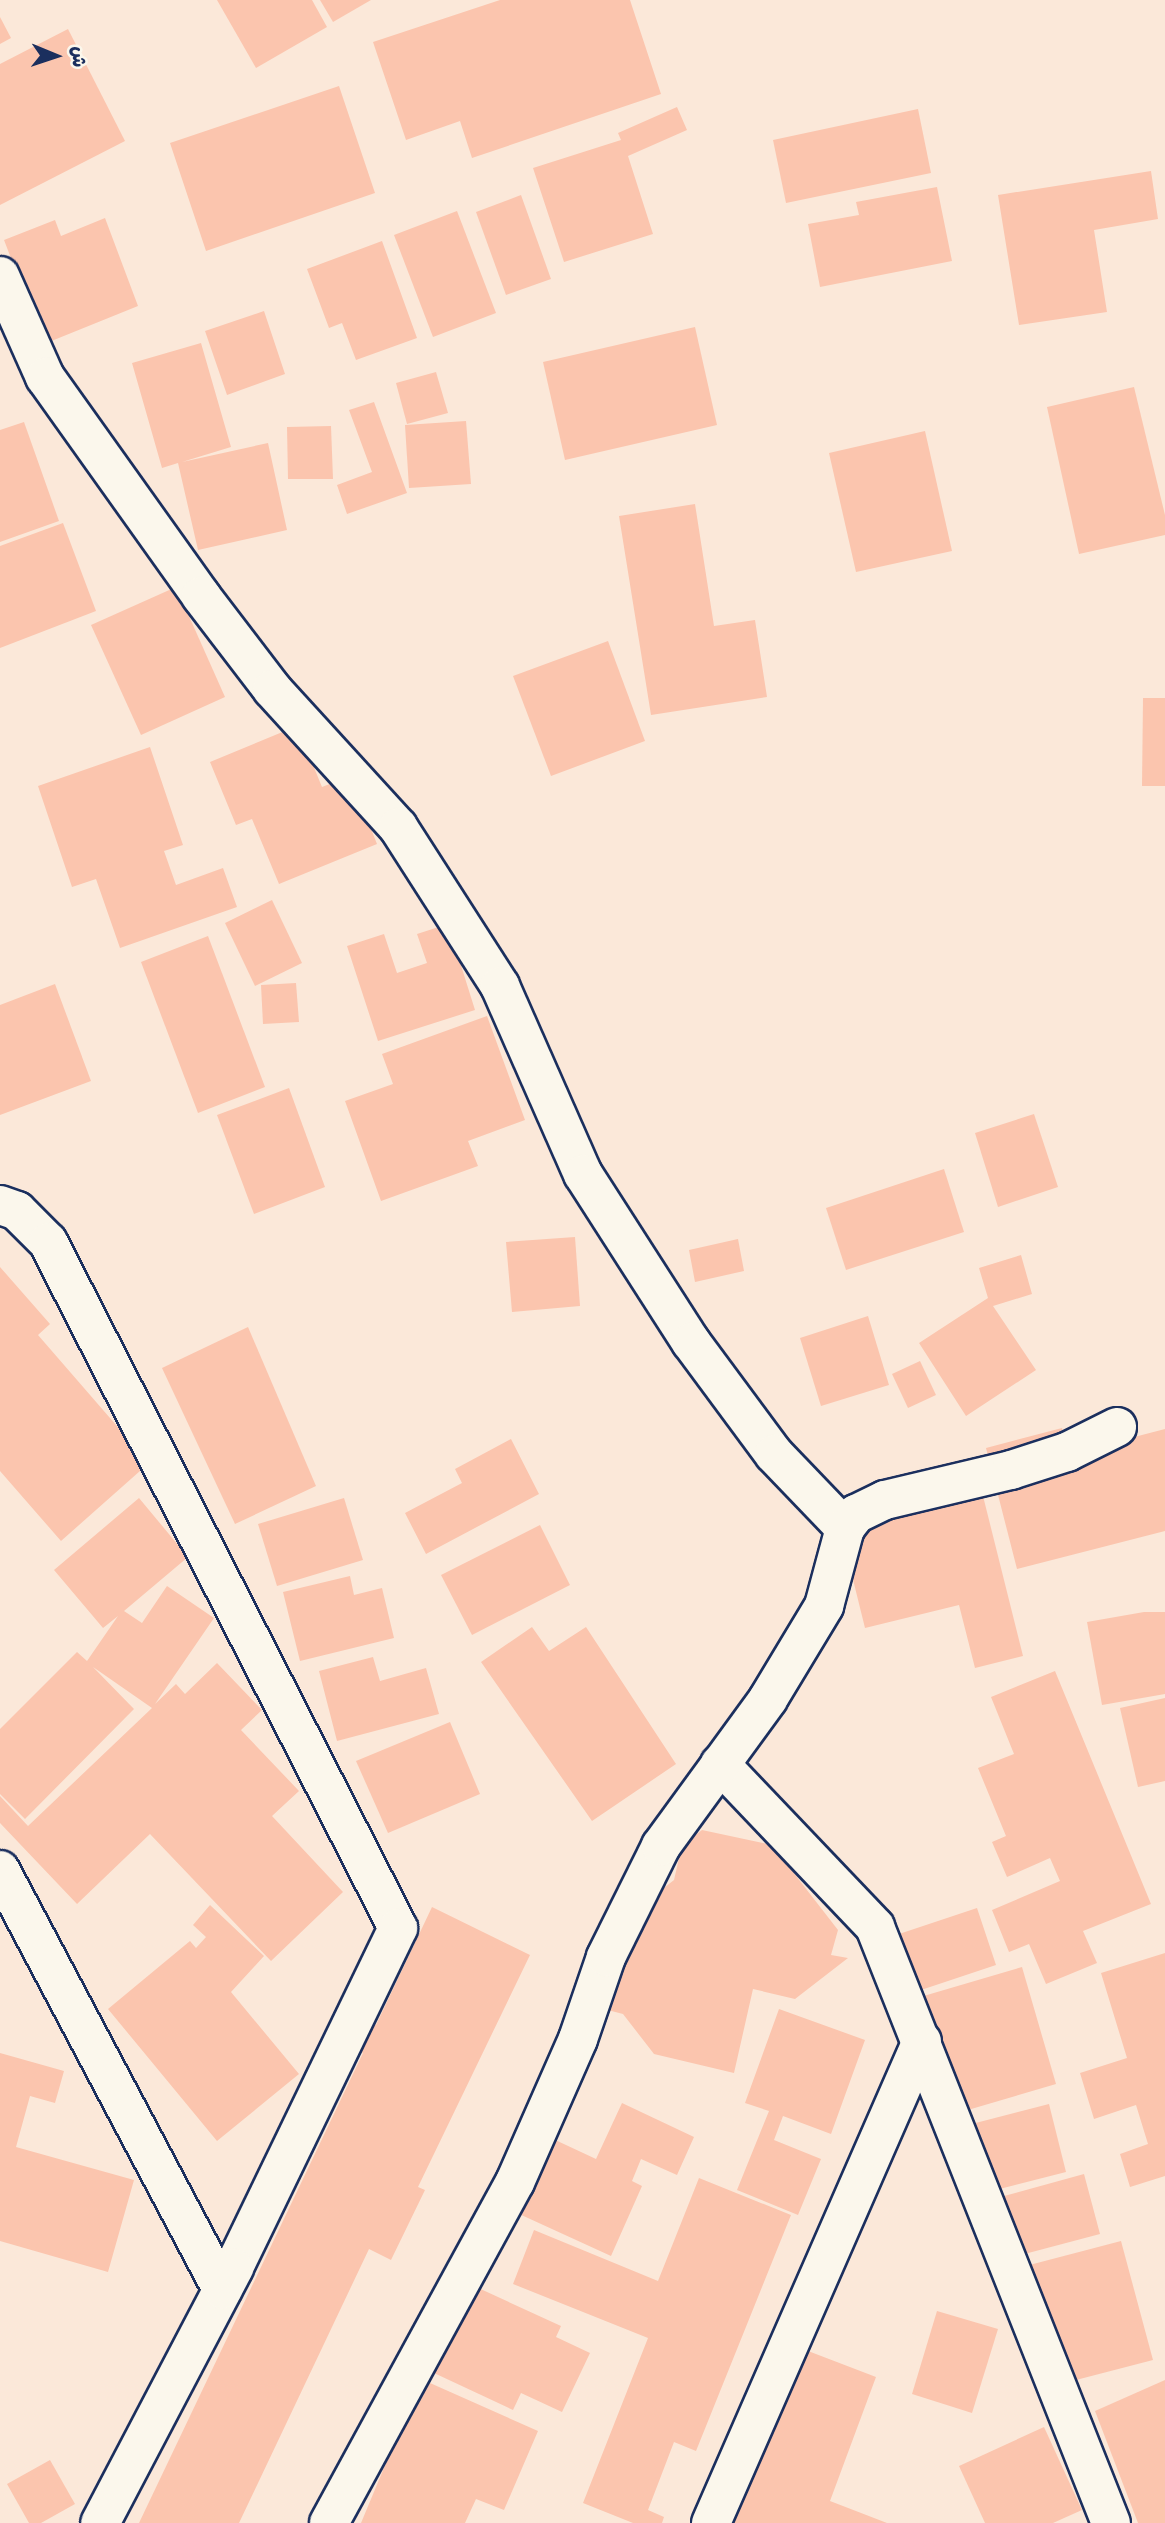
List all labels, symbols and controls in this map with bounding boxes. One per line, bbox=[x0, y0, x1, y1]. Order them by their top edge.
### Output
north arrow bbox=[21, 21, 91, 91]
text: ش bbox=[64, 46, 91, 68]

